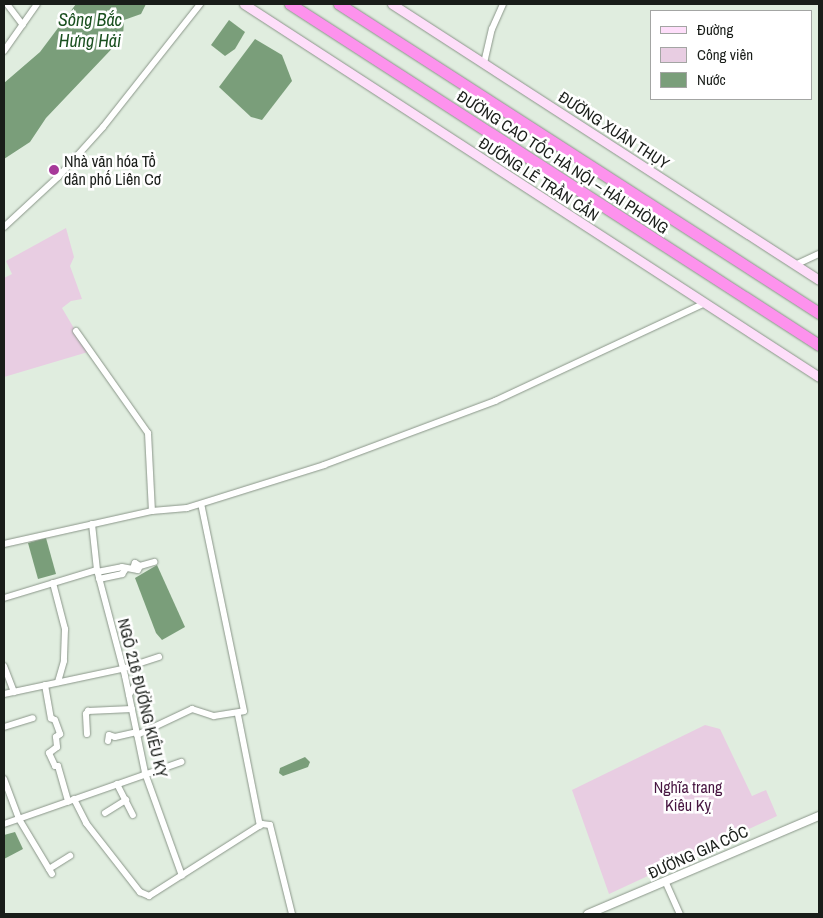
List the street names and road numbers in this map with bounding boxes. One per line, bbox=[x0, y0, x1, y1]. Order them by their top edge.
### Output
street label: ĐƯỜNG CAO TỐC HÀ NỘI – HẢI PHÒNG bbox=[453, 86, 673, 238]
street label: ĐƯỜNG XUÂN THỤY bbox=[555, 87, 673, 173]
street label: ĐƯỜNG LÊ TRẦN CẨN bbox=[475, 133, 603, 225]
street label: NGÕ 216 ĐƯỜNG KIÊU KỴ bbox=[114, 616, 172, 780]
street label: ĐƯỜNG GIA CỐC bbox=[645, 821, 751, 883]

